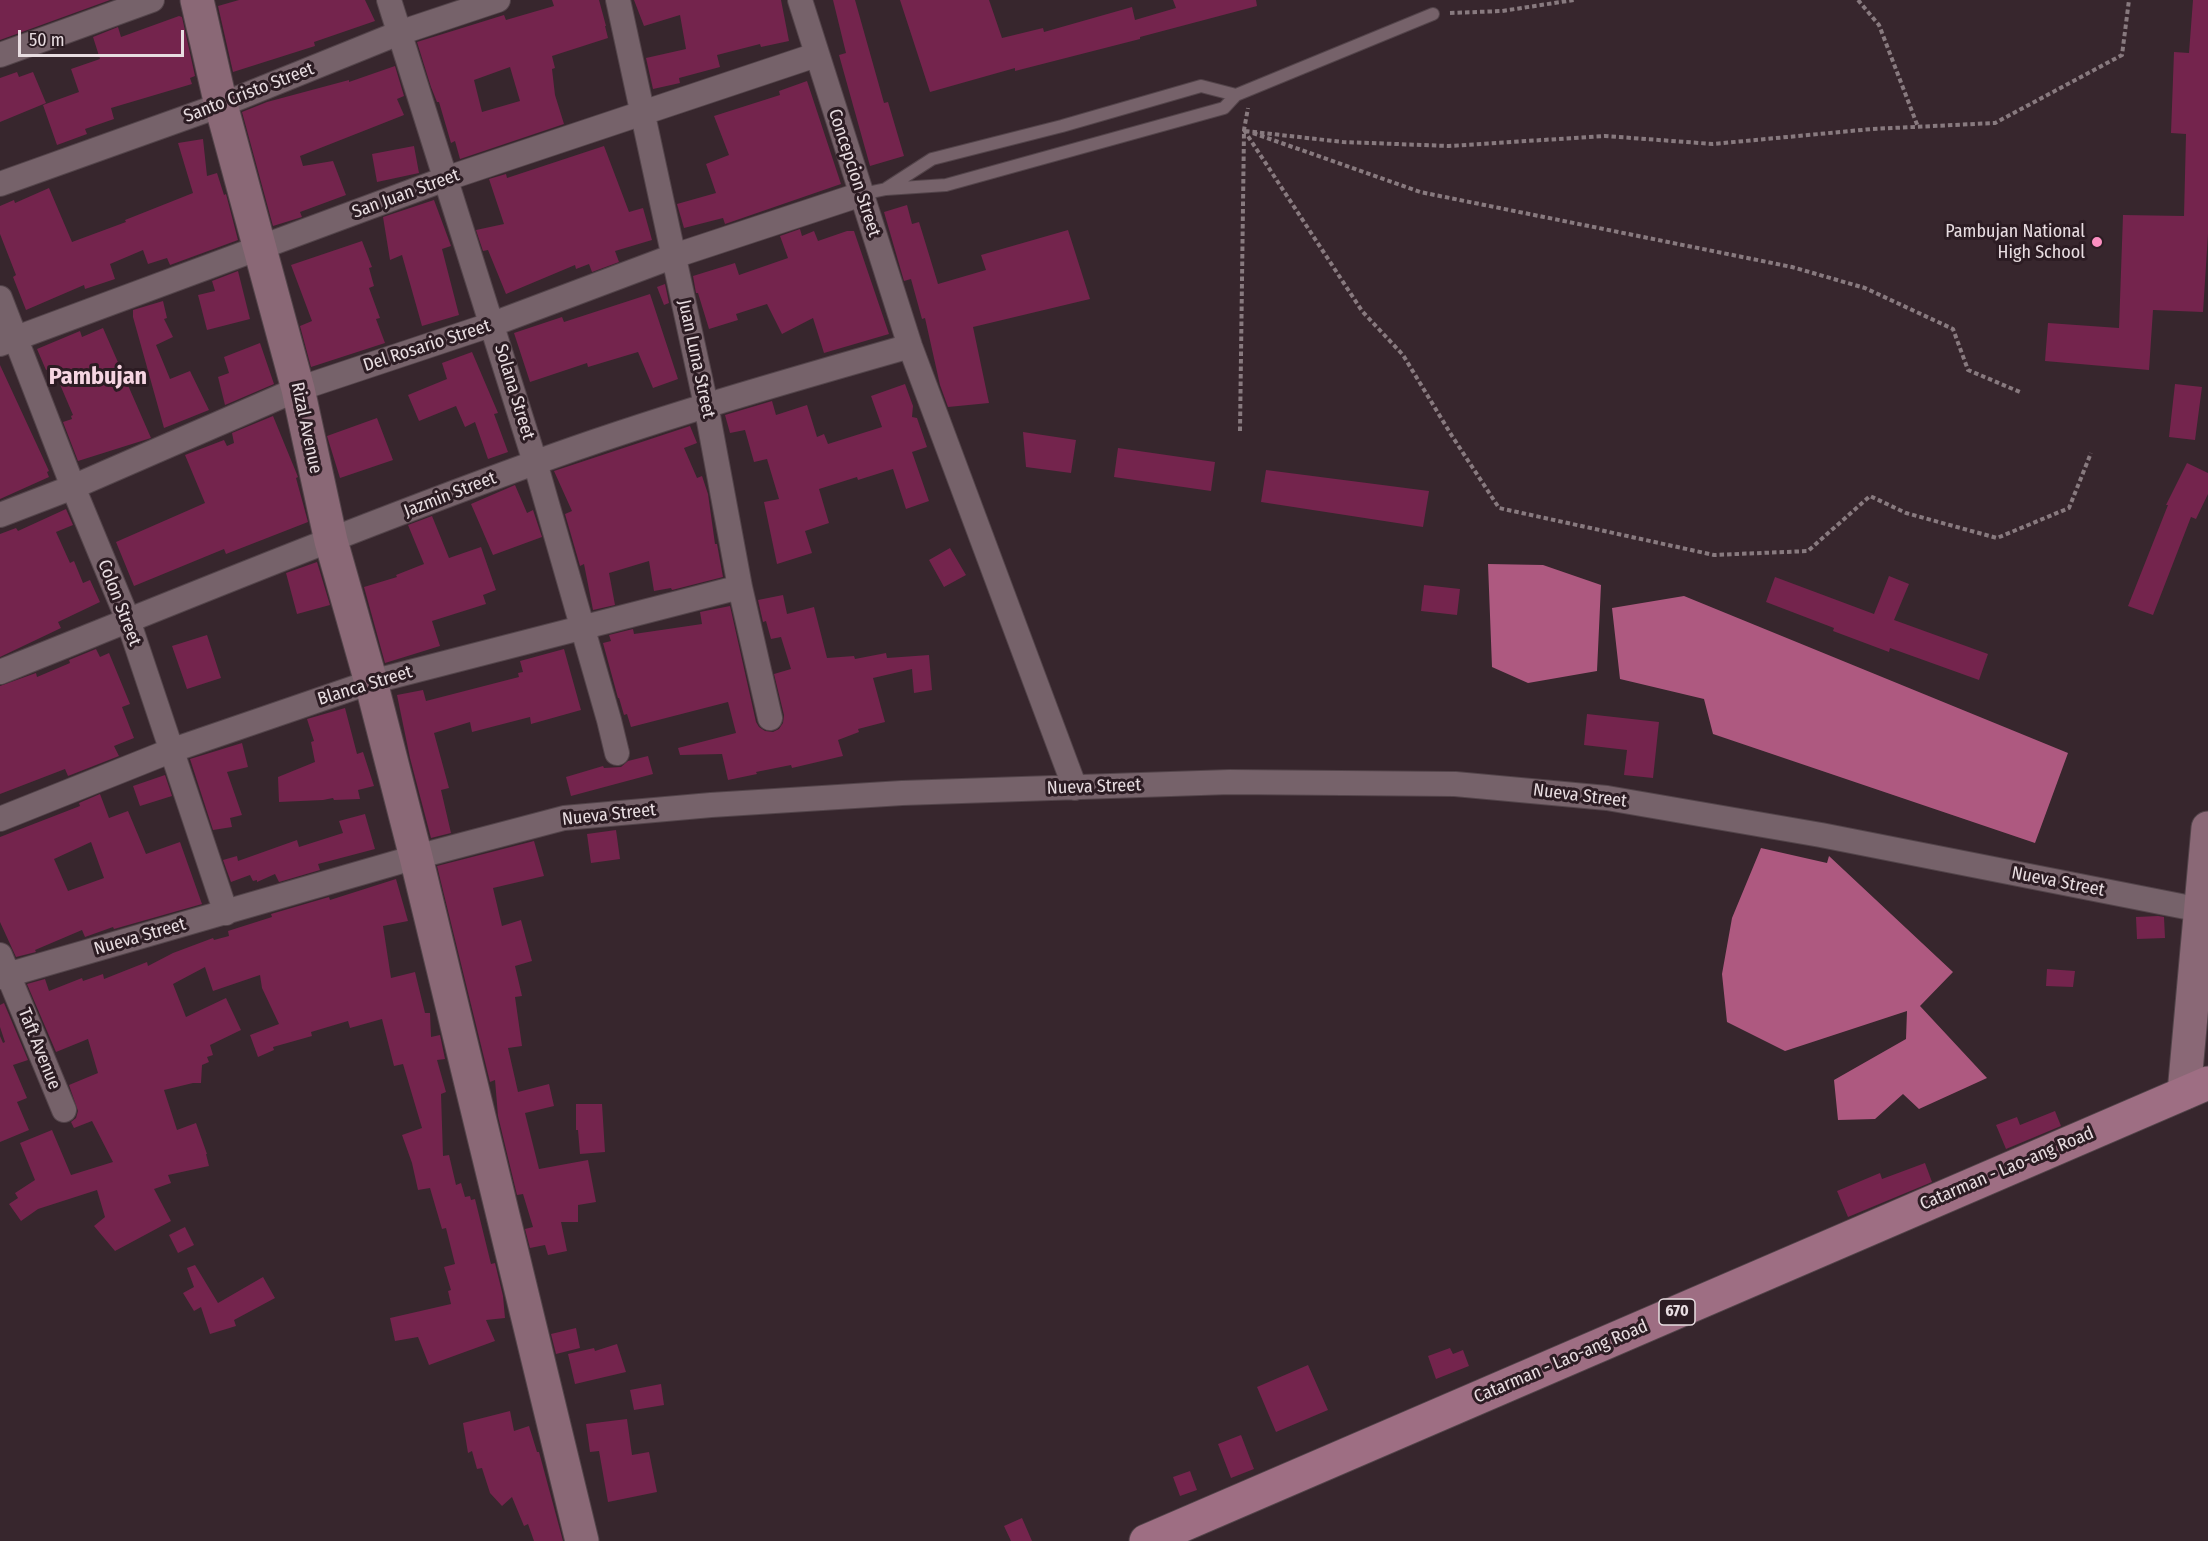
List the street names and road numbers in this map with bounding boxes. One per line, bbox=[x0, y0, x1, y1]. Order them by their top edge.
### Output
street label: Santo Cristo Street bbox=[181, 58, 317, 128]
street label: Concepcion Street bbox=[823, 106, 885, 240]
street label: San Juan Street bbox=[349, 165, 463, 223]
street label: Juan Luna Street bbox=[673, 298, 719, 420]
street label: Del Rosario Street bbox=[361, 315, 493, 377]
street label: Solana Street bbox=[489, 342, 539, 442]
street label: Rizal Avenue bbox=[286, 380, 326, 476]
street label: Jazmin Street bbox=[401, 468, 499, 522]
street label: Colon Street bbox=[93, 557, 145, 649]
street label: Blanca Street bbox=[315, 661, 415, 711]
street label: Nueva Street bbox=[1047, 775, 1141, 799]
street label: Nueva Street bbox=[1532, 780, 1628, 812]
street label: Nueva Street bbox=[561, 799, 657, 831]
street label: Nueva Street bbox=[2010, 862, 2106, 902]
street label: Nueva Street bbox=[92, 914, 188, 960]
street label: Taft Avenue bbox=[13, 1005, 65, 1093]
street label: Catarman - Lao-ang Road bbox=[1917, 1123, 2097, 1215]
road number: 670 bbox=[1659, 1299, 1695, 1325]
street label: Catarman - Lao-ang Road bbox=[1471, 1316, 1651, 1408]

